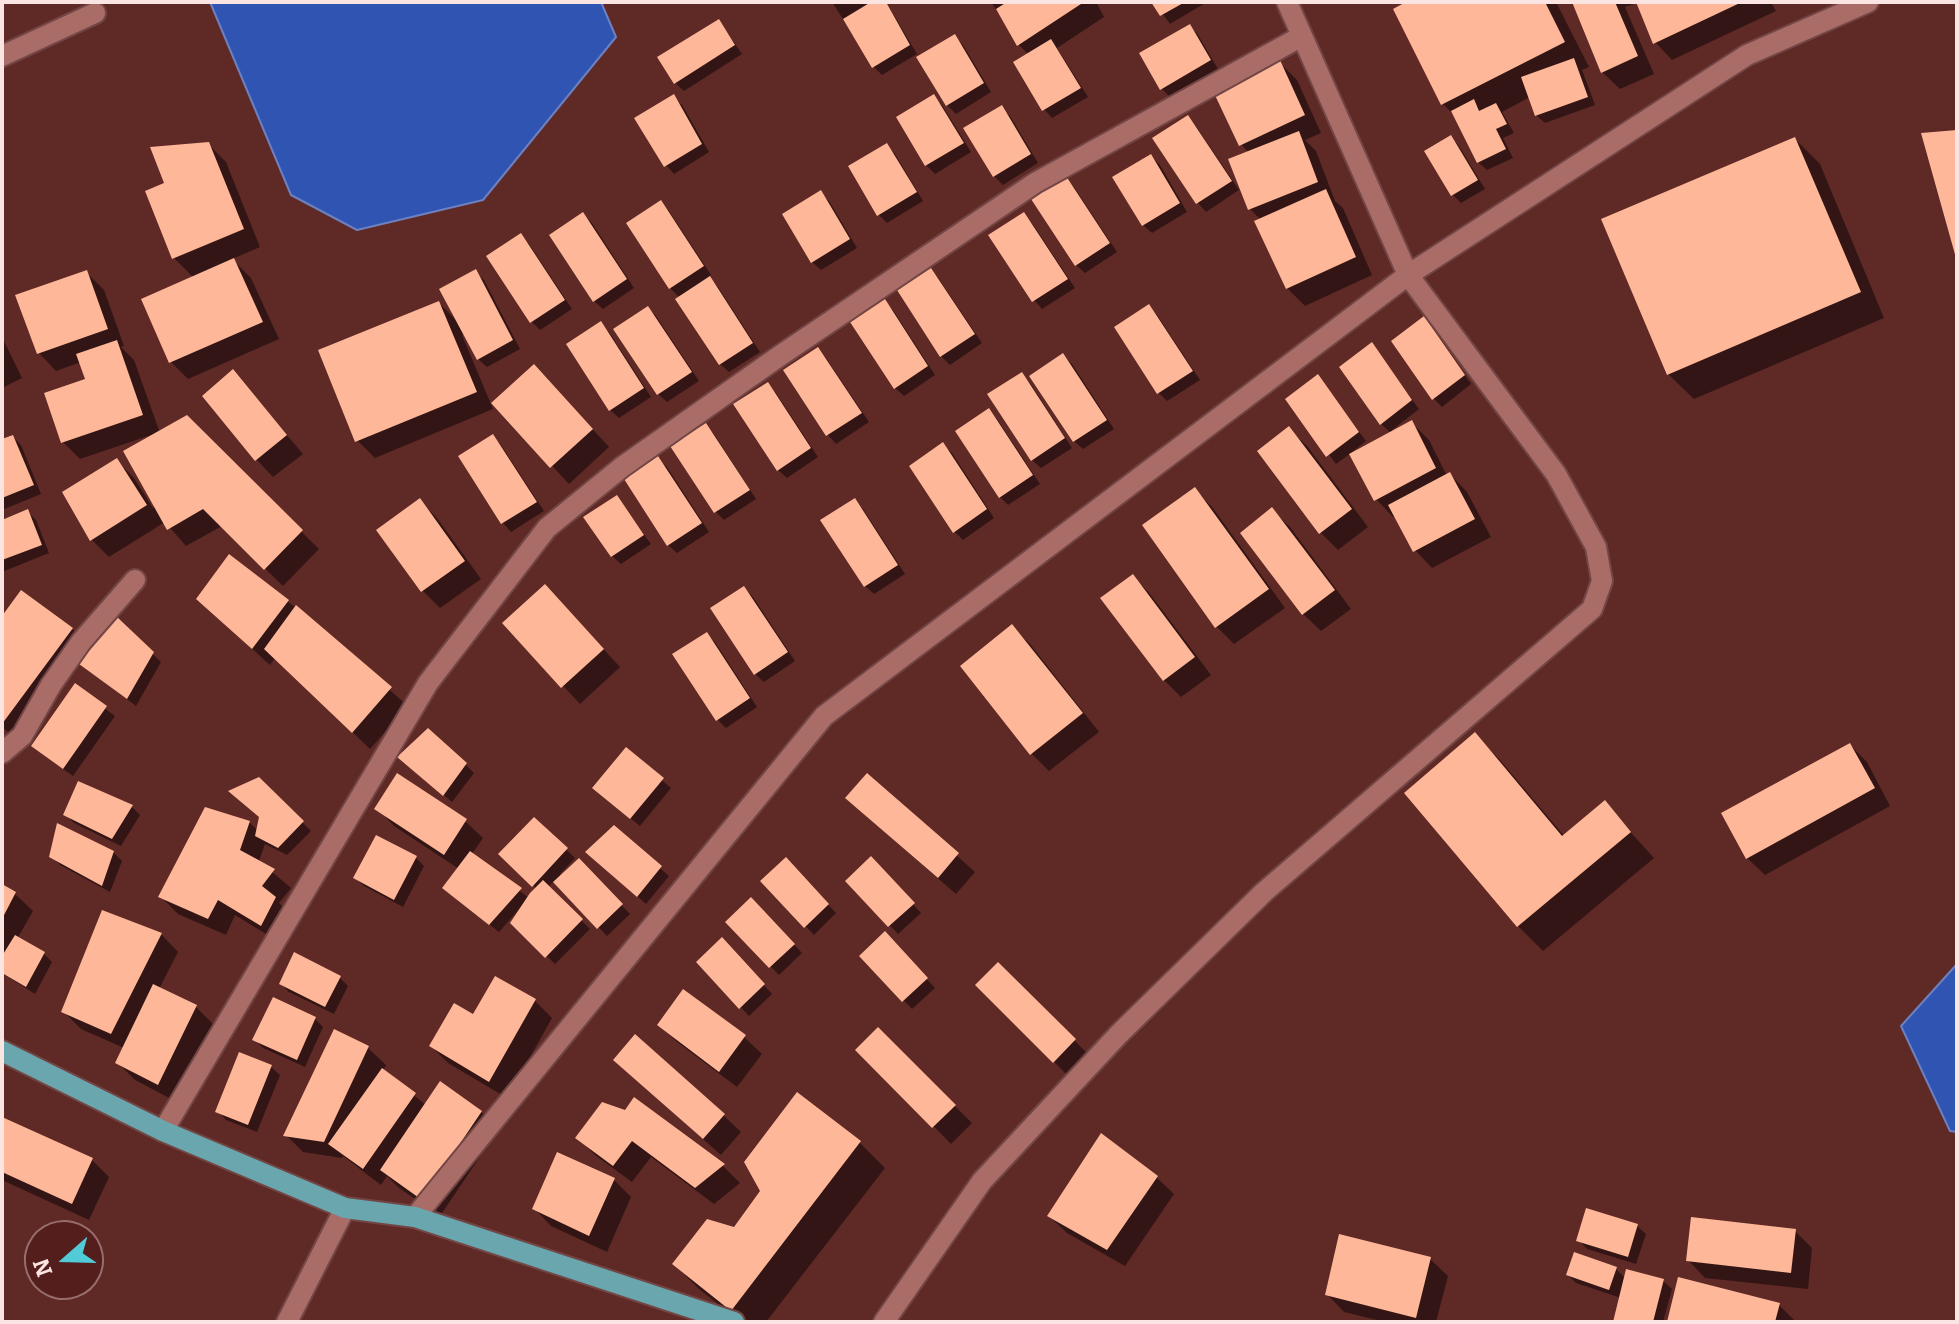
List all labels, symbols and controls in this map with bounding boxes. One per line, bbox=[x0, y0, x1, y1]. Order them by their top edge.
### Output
north arrow bbox=[24, 1220, 104, 1300]
text: N bbox=[27, 1255, 58, 1280]

